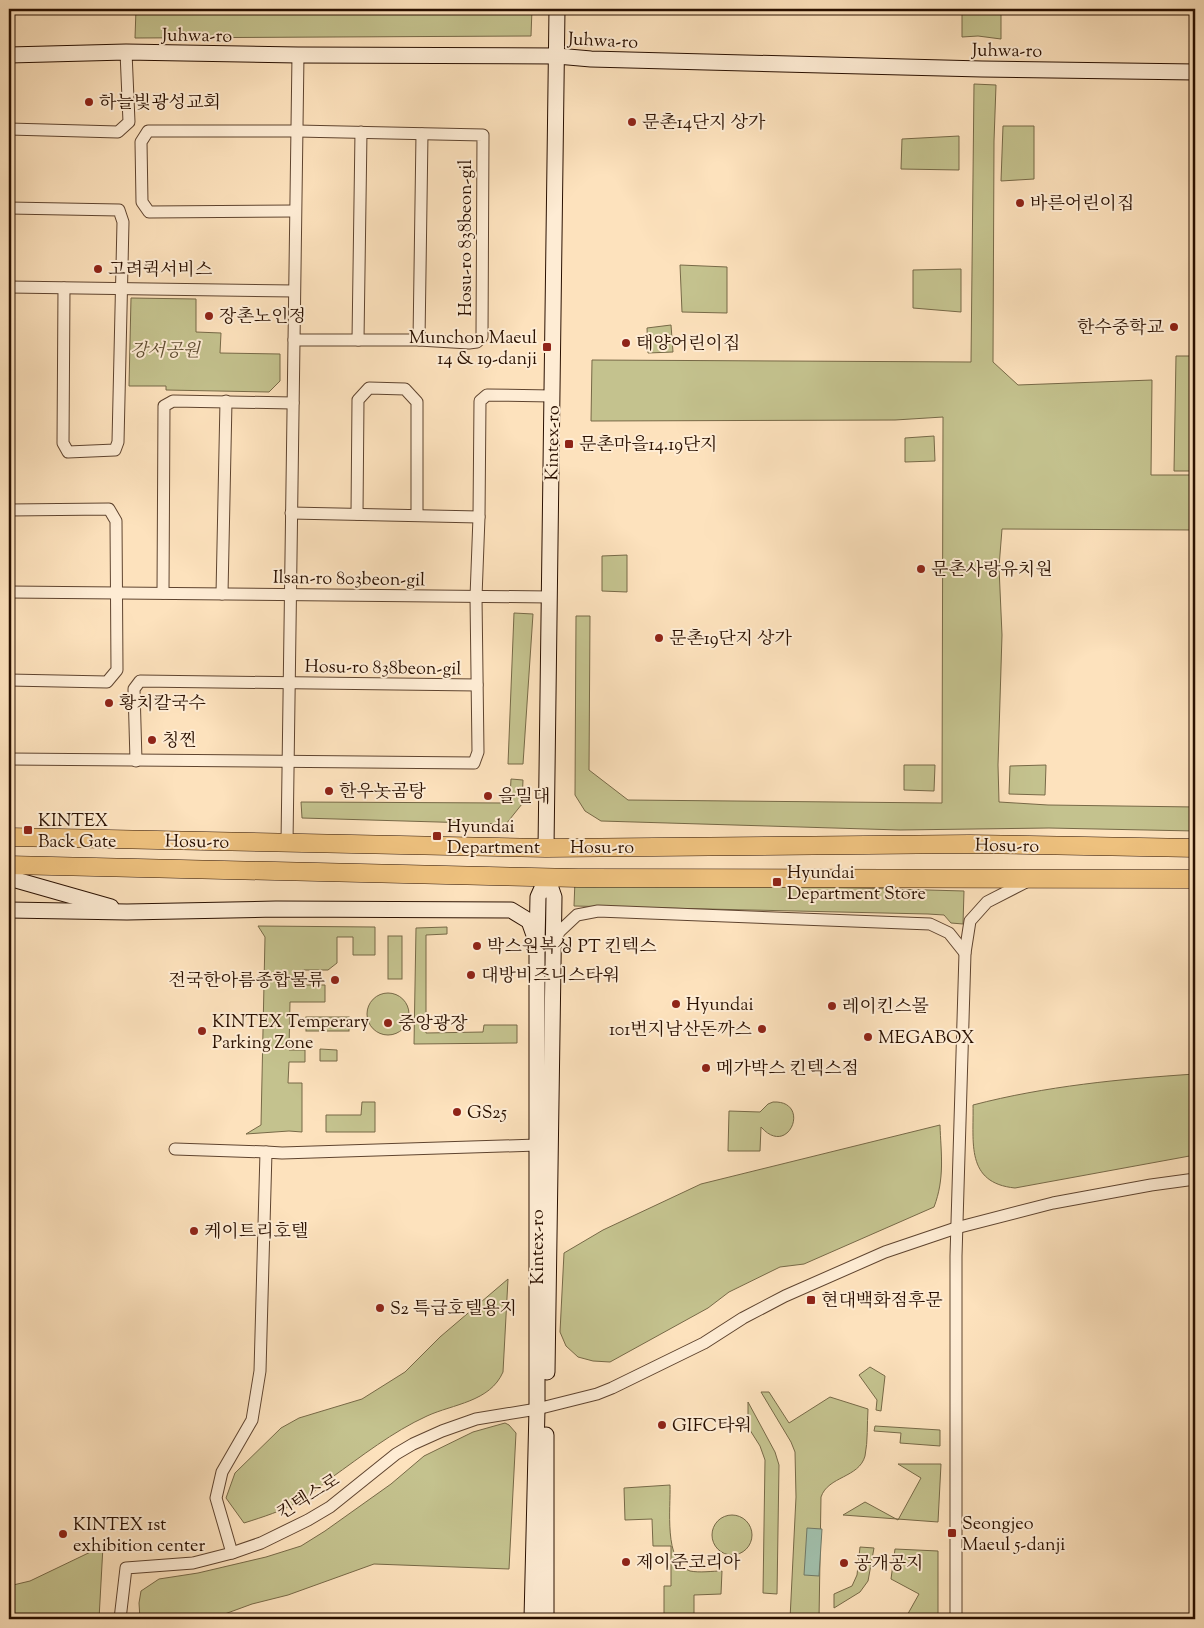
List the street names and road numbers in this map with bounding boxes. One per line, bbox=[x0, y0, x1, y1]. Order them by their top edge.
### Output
street label: Juhwa-ro bbox=[161, 23, 232, 51]
street label: Juhwa-ro bbox=[566, 27, 639, 57]
street label: Juhwa-ro bbox=[971, 38, 1042, 66]
street label: Hosu-ro 838beon-gil bbox=[454, 160, 480, 316]
street label: Kintex-ro bbox=[540, 405, 568, 481]
street label: Ilsan-ro 803beon-gil bbox=[272, 566, 425, 594]
street label: Hosu-ro 838beon-gil bbox=[304, 655, 462, 683]
street label: Hosu-ro bbox=[165, 829, 229, 857]
street label: Hosu-ro bbox=[975, 833, 1039, 861]
street label: Hosu-ro bbox=[570, 836, 634, 862]
street label: Kintex-ro bbox=[526, 1209, 552, 1285]
street label: 킨텍스로 bbox=[273, 1468, 345, 1527]

